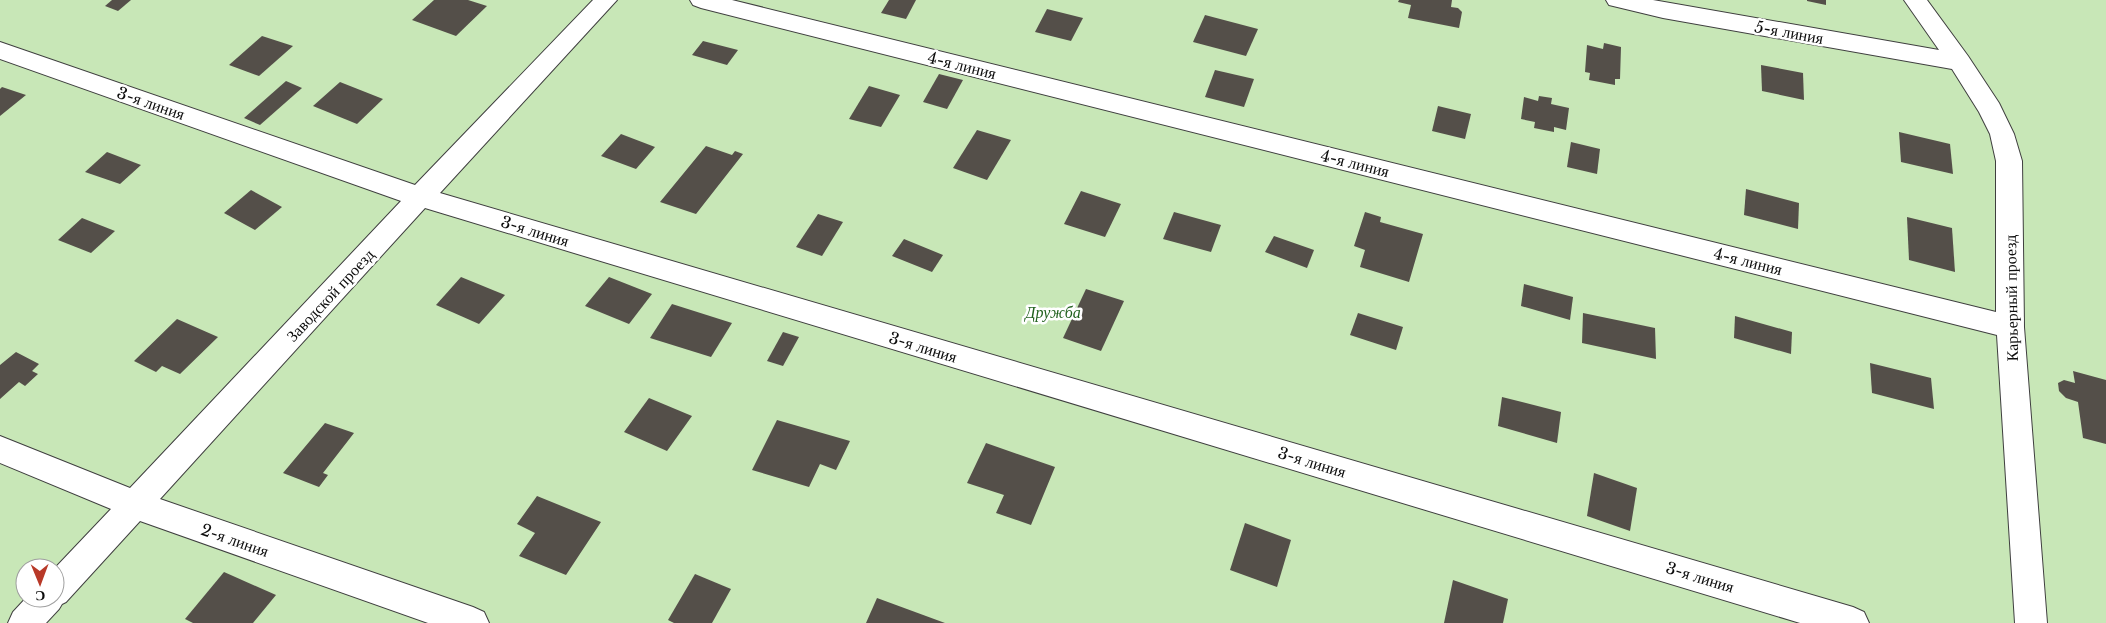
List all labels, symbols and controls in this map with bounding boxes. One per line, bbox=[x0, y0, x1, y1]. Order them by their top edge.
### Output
street label: 5-я линия bbox=[1753, 16, 1826, 48]
street label: 4-я линия bbox=[926, 47, 999, 83]
street label: 3-я линия bbox=[115, 82, 188, 124]
street label: 4-я линия bbox=[1319, 145, 1392, 181]
street label: 3-я линия bbox=[498, 211, 572, 251]
street label: Карьерный проезд bbox=[2000, 235, 2022, 361]
street label: 4-я линия bbox=[1712, 243, 1785, 279]
street label: Заводской проезд bbox=[282, 244, 378, 346]
park label: Дружба bbox=[1023, 302, 1081, 322]
street label: 3-я линия bbox=[886, 327, 960, 367]
street label: 3-я линия bbox=[1275, 442, 1349, 482]
street label: 2-я линия bbox=[199, 519, 272, 561]
street label: 3-я линия bbox=[1663, 557, 1737, 597]
north arrow bbox=[15, 558, 65, 608]
text: С bbox=[35, 587, 45, 605]

